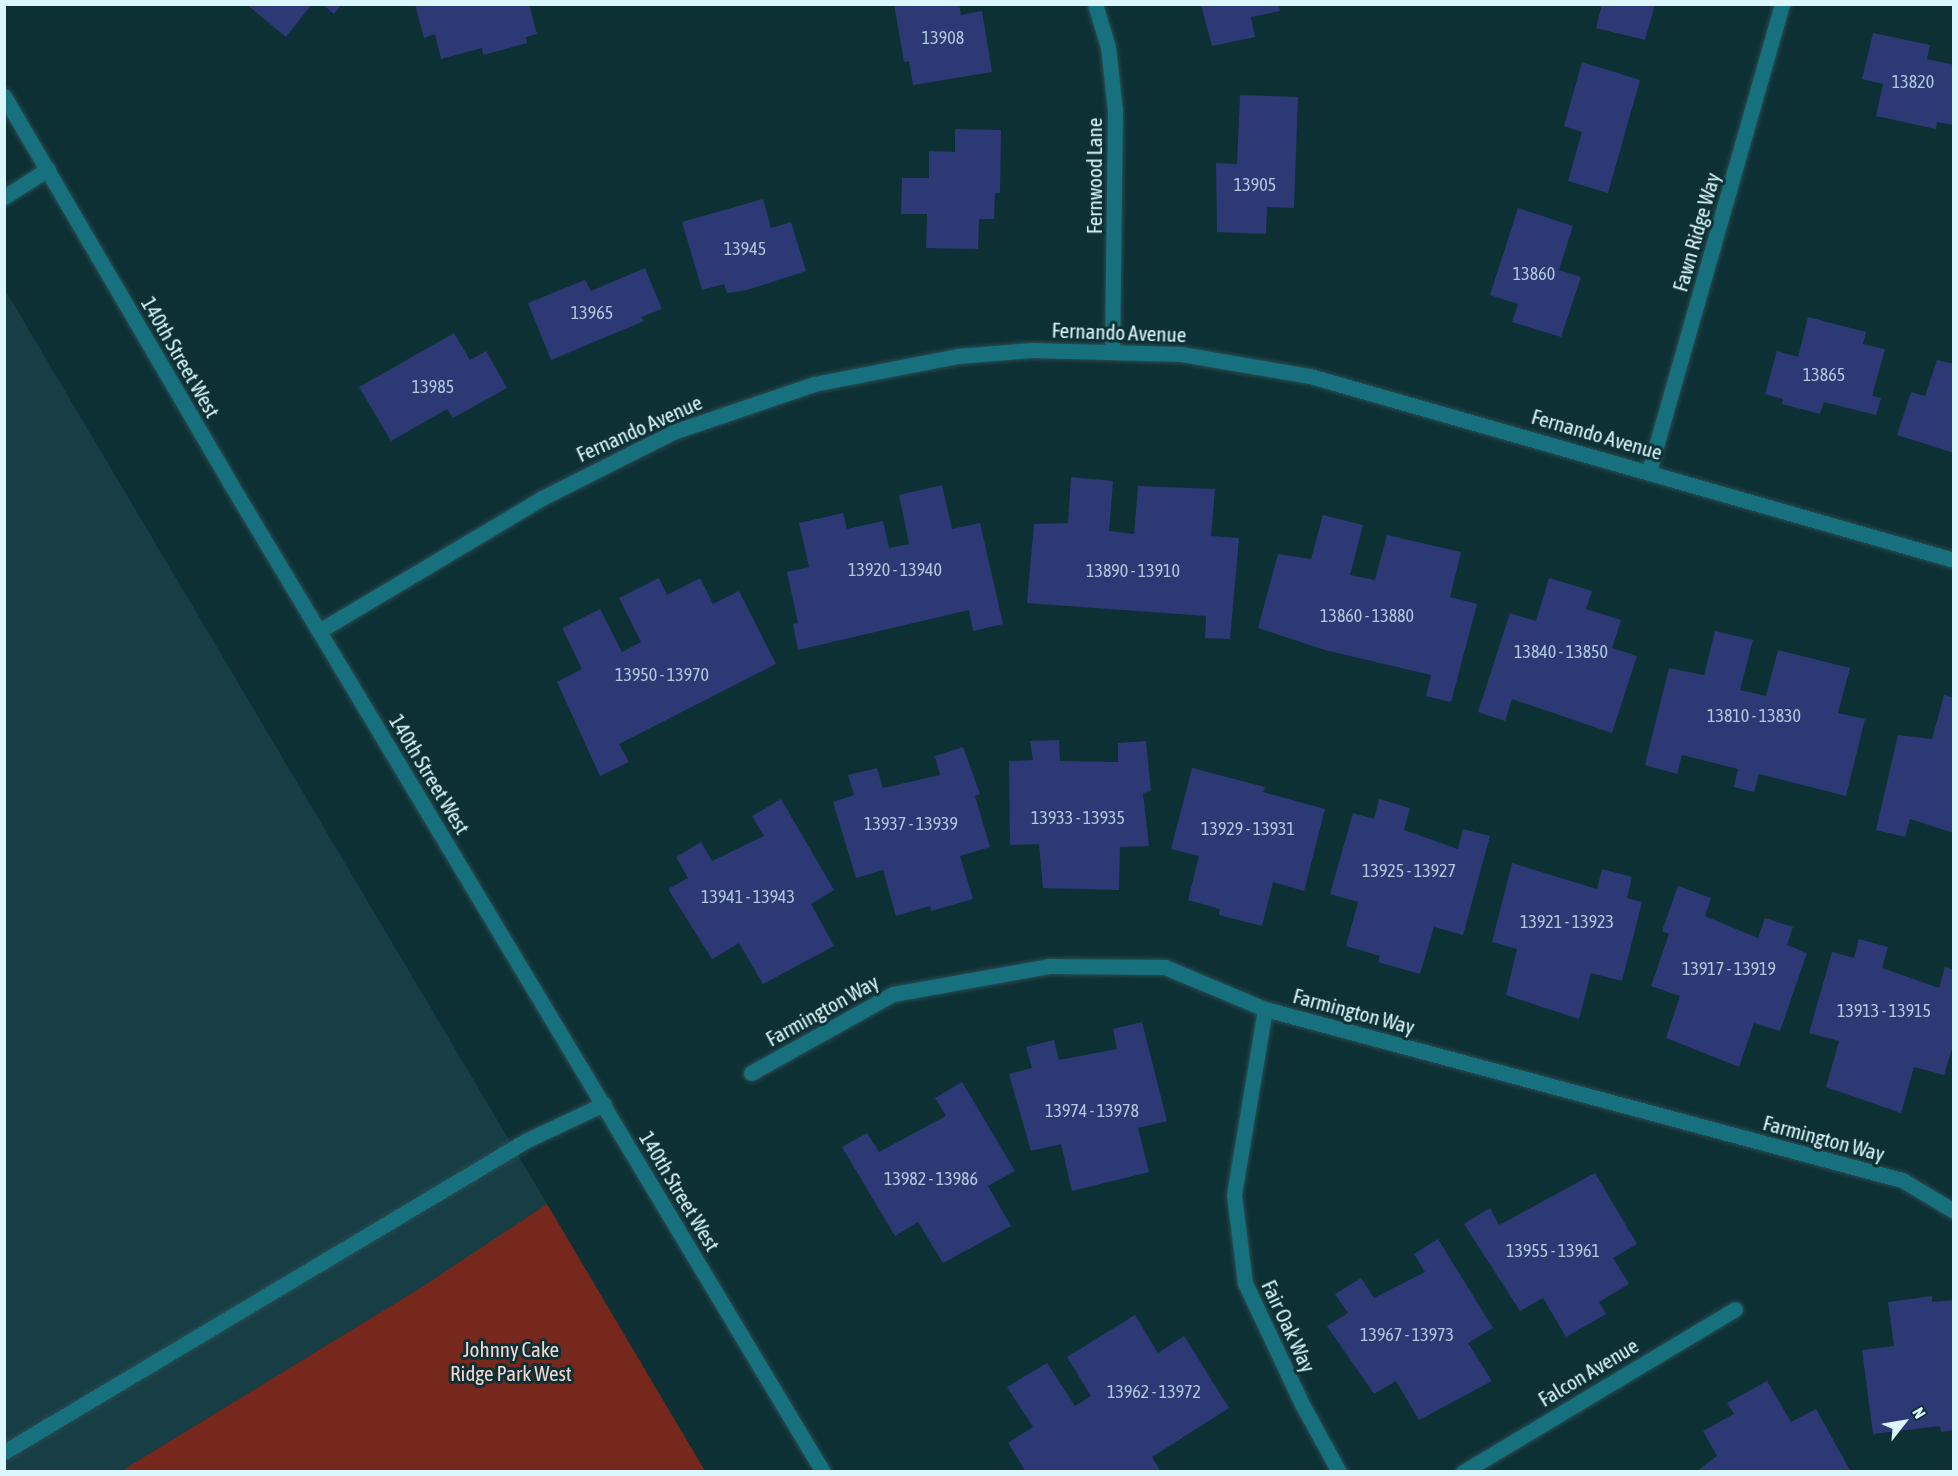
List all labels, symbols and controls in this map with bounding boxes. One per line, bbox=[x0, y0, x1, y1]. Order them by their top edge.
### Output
house number: 13908 bbox=[922, 27, 964, 49]
house number: 13820 bbox=[1892, 71, 1934, 93]
street label: Fernwood Lane bbox=[1081, 118, 1107, 234]
street label: Fawn Ridge Way bbox=[1667, 170, 1725, 294]
house number: 13905 bbox=[1234, 174, 1276, 196]
house number: 13945 bbox=[724, 238, 766, 260]
house number: 13860 bbox=[1513, 263, 1555, 285]
street label: 140th Street West bbox=[136, 292, 226, 422]
house number: 13965 bbox=[571, 302, 613, 324]
street label: Fernando Avenue bbox=[1051, 317, 1187, 347]
house number: 13865 bbox=[1803, 364, 1845, 386]
house number: 13985 bbox=[412, 376, 454, 398]
street label: Fernando Avenue bbox=[572, 389, 706, 467]
street label: Fernando Avenue bbox=[1529, 403, 1665, 465]
house number: 13920 - 13940 bbox=[848, 559, 942, 581]
house number: 13890 - 13910 bbox=[1086, 560, 1180, 582]
house number: 13860 - 13880 bbox=[1320, 605, 1414, 627]
house number: 13840 - 13850 bbox=[1514, 641, 1608, 663]
house number: 13950 - 13970 bbox=[615, 664, 709, 686]
house number: 13810 - 13830 bbox=[1707, 705, 1801, 727]
street label: 140th Street West bbox=[384, 710, 476, 838]
house number: 13933 - 13935 bbox=[1031, 807, 1125, 829]
house number: 13937 - 13939 bbox=[864, 813, 958, 835]
house number: 13929 - 13931 bbox=[1201, 818, 1295, 840]
house number: 13925 - 13927 bbox=[1362, 860, 1456, 882]
house number: 13941 - 13943 bbox=[701, 886, 795, 908]
house number: 13921 - 13923 bbox=[1520, 911, 1614, 933]
house number: 13917 - 13919 bbox=[1682, 958, 1776, 980]
street label: Farmington Way bbox=[761, 969, 883, 1051]
street label: Farmington Way bbox=[1290, 983, 1418, 1039]
house number: 13913 - 13915 bbox=[1837, 1000, 1931, 1022]
house number: 13974 - 13978 bbox=[1045, 1100, 1139, 1122]
street label: Farmington Way bbox=[1760, 1110, 1888, 1166]
street label: 140th Street West bbox=[634, 1127, 726, 1255]
house number: 13982 - 13986 bbox=[884, 1168, 978, 1190]
house number: 13955 - 13961 bbox=[1506, 1240, 1600, 1262]
street label: Fair Oak Way bbox=[1257, 1276, 1321, 1376]
house number: 13967 - 13973 bbox=[1360, 1324, 1454, 1346]
street label: Falcon Avenue bbox=[1534, 1332, 1642, 1412]
park label: Johnny Cake Ridge Park West bbox=[450, 1336, 572, 1386]
house number: 13962 - 13972 bbox=[1107, 1381, 1201, 1403]
north arrow bbox=[1874, 1392, 1934, 1452]
text: N bbox=[1909, 1404, 1930, 1421]

